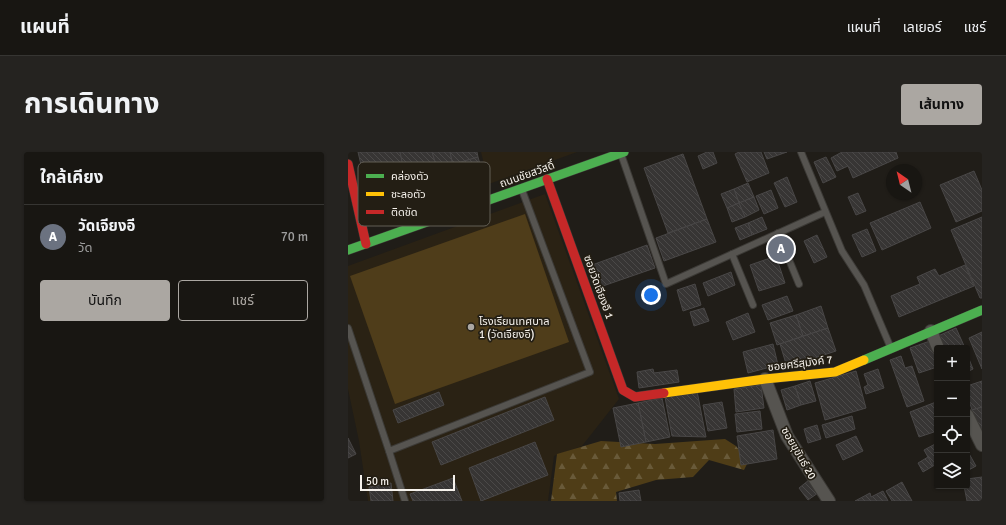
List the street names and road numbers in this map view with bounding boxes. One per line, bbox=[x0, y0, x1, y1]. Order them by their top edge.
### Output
street label: ถนนชัยสวัสดิ์ bbox=[498, 158, 556, 190]
street label: ซอยวัดเจียงอี 1 bbox=[581, 253, 616, 321]
street label: ซอยศรีสุมังค์ 7 bbox=[767, 353, 833, 374]
street label: ซอยขุขันธ์ 20 bbox=[778, 425, 819, 482]

